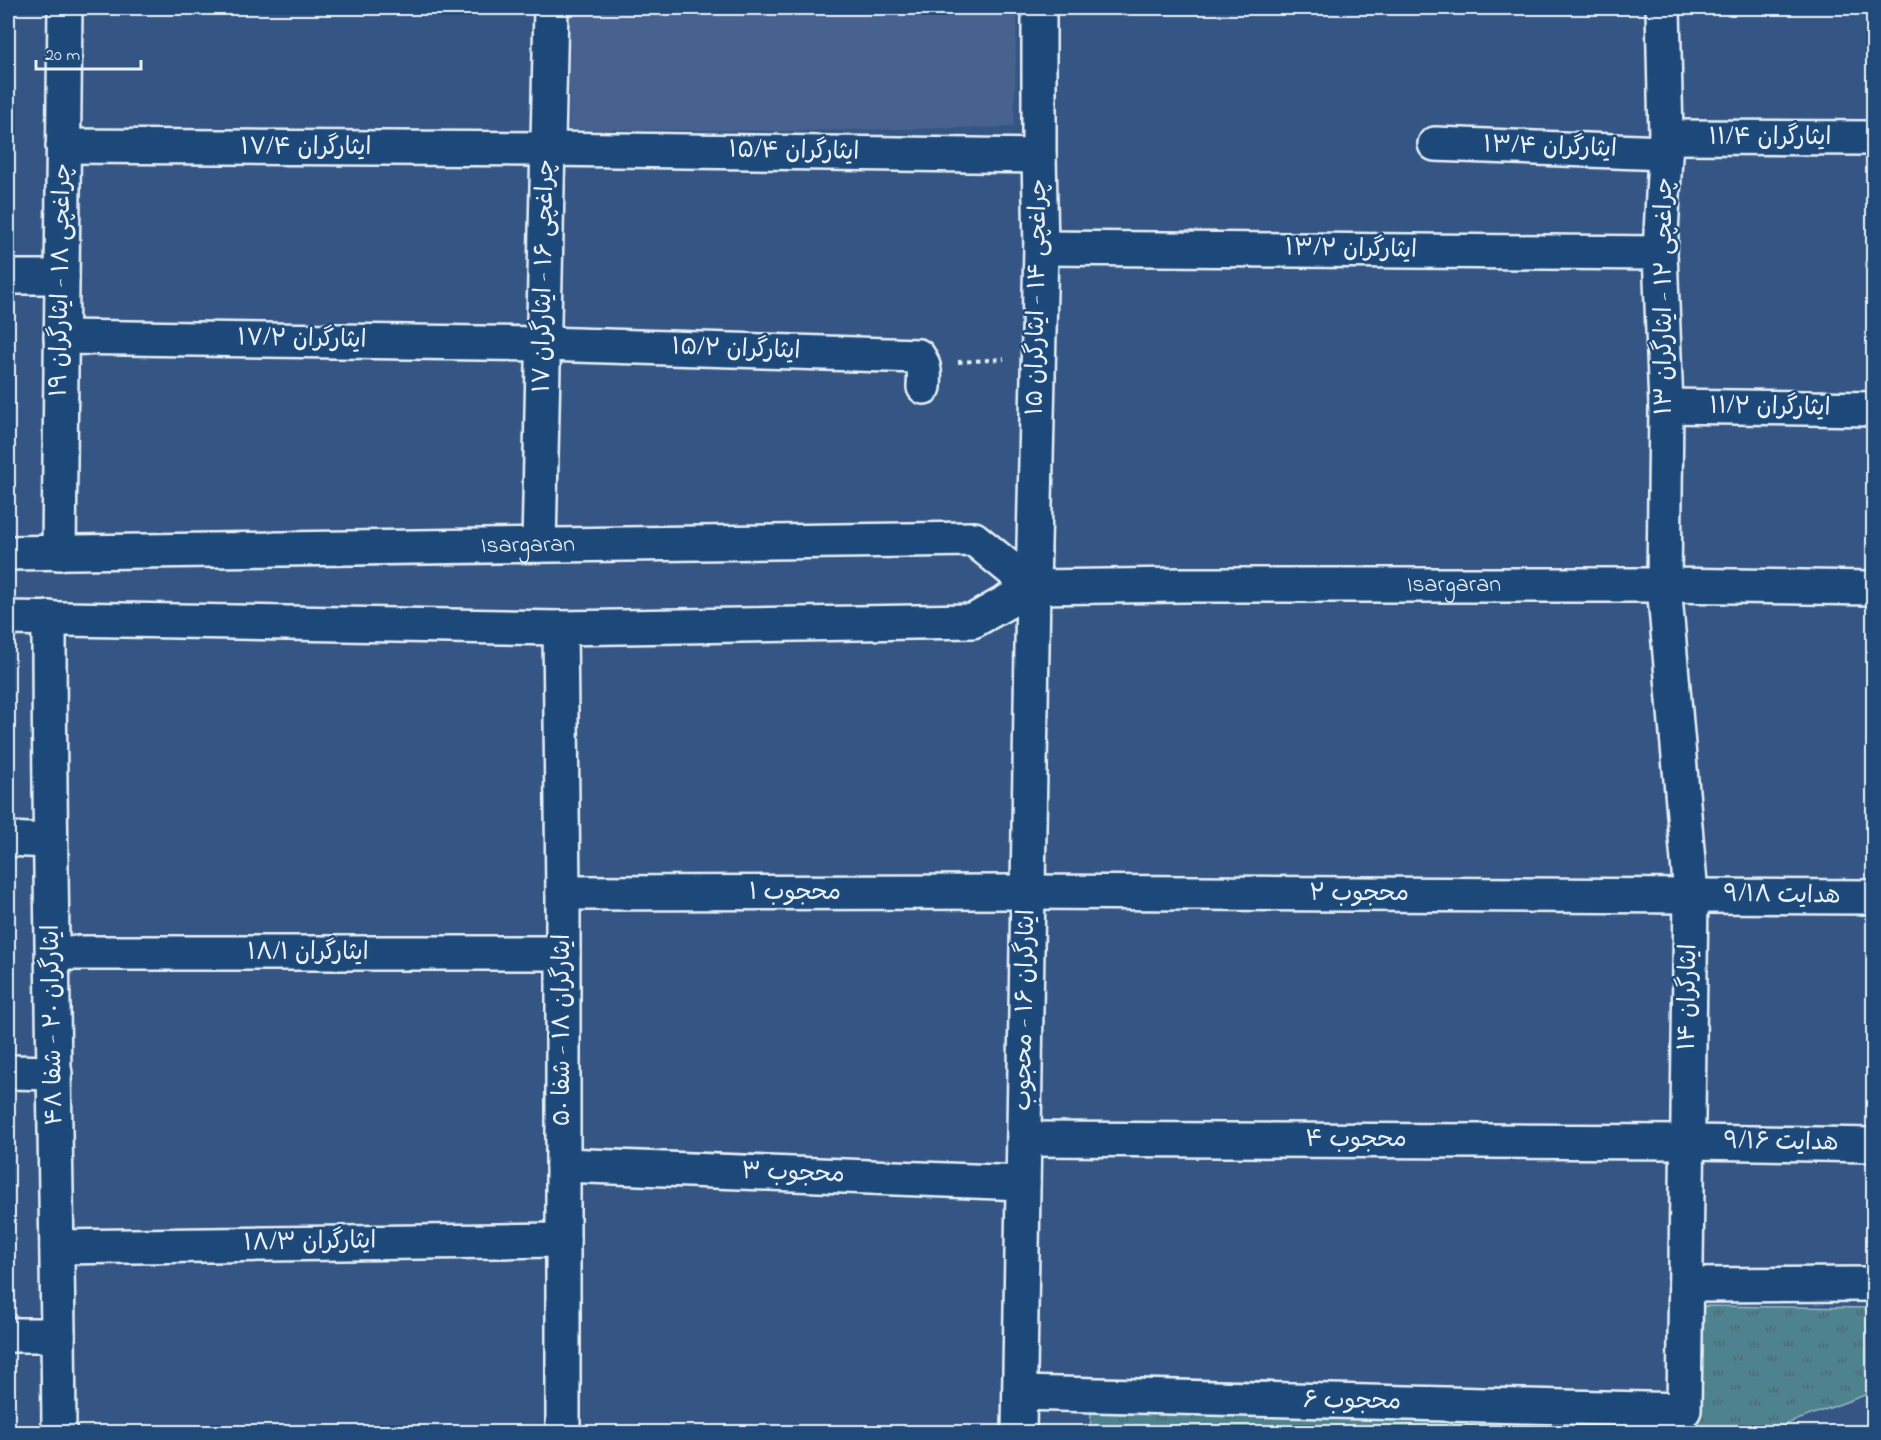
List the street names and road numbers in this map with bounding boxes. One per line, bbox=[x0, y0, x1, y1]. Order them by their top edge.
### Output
street label: ایثارگران ۱۱/۴ bbox=[1709, 121, 1831, 156]
street label: ایثارگران ۱۳/۴ bbox=[1483, 128, 1617, 168]
street label: ایثارگران ۱۷/۴ bbox=[241, 131, 371, 166]
street label: ایثارگران ۱۵/۴ bbox=[728, 133, 860, 171]
street label: چراغچی ۱۶ - ایثارگران ۱۷ bbox=[525, 159, 565, 393]
street label: چراغچی ۱۸ - ایثارگران ۱۹ bbox=[42, 163, 82, 397]
street label: چراغچی ۱۲ - ایثارگران ۱۳ bbox=[1648, 177, 1683, 415]
street label: چراغچی ۱۴ - ایثارگران ۱۵ bbox=[1018, 178, 1058, 416]
street label: ایثارگران ۱۳/۲ bbox=[1285, 231, 1417, 269]
street label: ایثارگران ۱۷/۲ bbox=[237, 321, 367, 359]
street label: ایثارگران ۱۵/۲ bbox=[671, 330, 801, 370]
street label: ایثارگران ۱۱/۲ bbox=[1709, 389, 1831, 427]
street label: Isargaran bbox=[481, 527, 575, 564]
street label: Isargaran bbox=[1407, 568, 1501, 603]
street label: محجوب ۱ bbox=[749, 876, 841, 911]
street label: محجوب ۲ bbox=[1309, 877, 1409, 912]
street label: هدایت ۹/۱۸ bbox=[1723, 877, 1841, 915]
street label: ایثارگران ۱۶ - محجوب bbox=[1007, 909, 1045, 1111]
street label: ایثارگران ۲۰ - شفا ۴۸ bbox=[35, 924, 73, 1126]
street label: ایثارگران ۱۸ - شفا ۵۰ bbox=[546, 934, 581, 1126]
street label: ایثارگران ۱۸/۱ bbox=[247, 936, 369, 971]
street label: ایثارگران ۱۴ bbox=[1671, 943, 1707, 1051]
street label: محجوب ۴ bbox=[1305, 1123, 1407, 1158]
street label: هدایت ۹/۱۶ bbox=[1723, 1124, 1839, 1162]
street label: محجوب ۳ bbox=[741, 1155, 845, 1193]
street label: ایثارگران ۱۸/۳ bbox=[243, 1224, 377, 1262]
street label: محجوب ۶ bbox=[1303, 1384, 1401, 1420]

